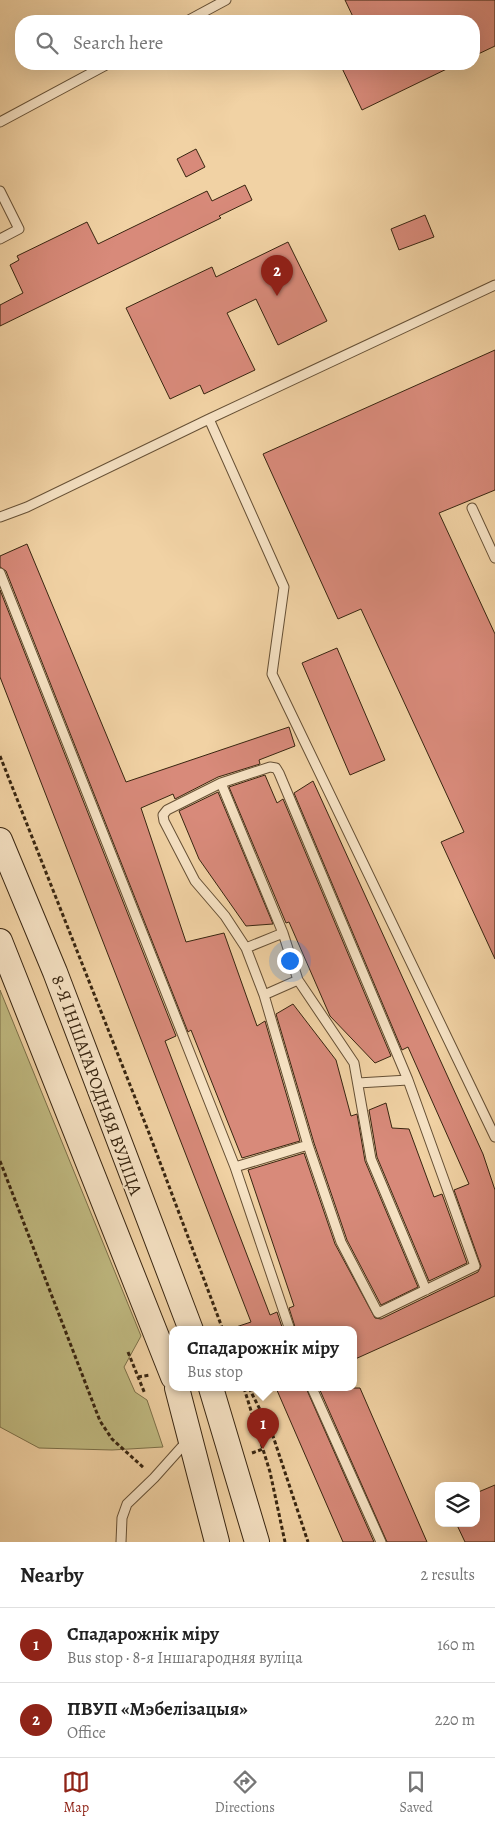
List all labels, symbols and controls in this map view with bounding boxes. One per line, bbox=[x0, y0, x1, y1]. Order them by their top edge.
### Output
search box bbox=[15, 15, 480, 70]
icon: search bbox=[33, 29, 61, 57]
text: Search here bbox=[73, 30, 163, 56]
pin: 2 bbox=[261, 255, 293, 296]
your location bbox=[277, 948, 303, 974]
street label: 8-Я ІНШАГАРОДНЯЯ ВУЛІЦА bbox=[46, 972, 148, 1199]
popup bbox=[169, 1326, 357, 1391]
text: Спадарожнік міру bbox=[187, 1335, 339, 1361]
text: Bus stop bbox=[187, 1361, 243, 1383]
pin: 1 bbox=[247, 1408, 279, 1449]
map controls bbox=[435, 1482, 480, 1527]
button: layers bbox=[435, 1482, 480, 1527]
text: Nearby bbox=[20, 1561, 83, 1589]
text: 2 results bbox=[420, 1564, 475, 1586]
text: Спадарожнік міру bbox=[67, 1621, 219, 1647]
text: 1 bbox=[33, 1634, 39, 1656]
text: 160 m bbox=[437, 1634, 475, 1656]
text: Bus stop · 8-я Іншагародняя вуліца bbox=[67, 1647, 303, 1669]
text: ПВУП «Мэбелізацыя» bbox=[67, 1696, 248, 1722]
text: 2 bbox=[32, 1709, 40, 1731]
text: 220 m bbox=[435, 1709, 475, 1731]
text: Office bbox=[67, 1722, 106, 1744]
tab: Map bbox=[62, 1768, 90, 1817]
tab: Directions bbox=[215, 1768, 275, 1817]
tab: Saved bbox=[400, 1768, 433, 1817]

